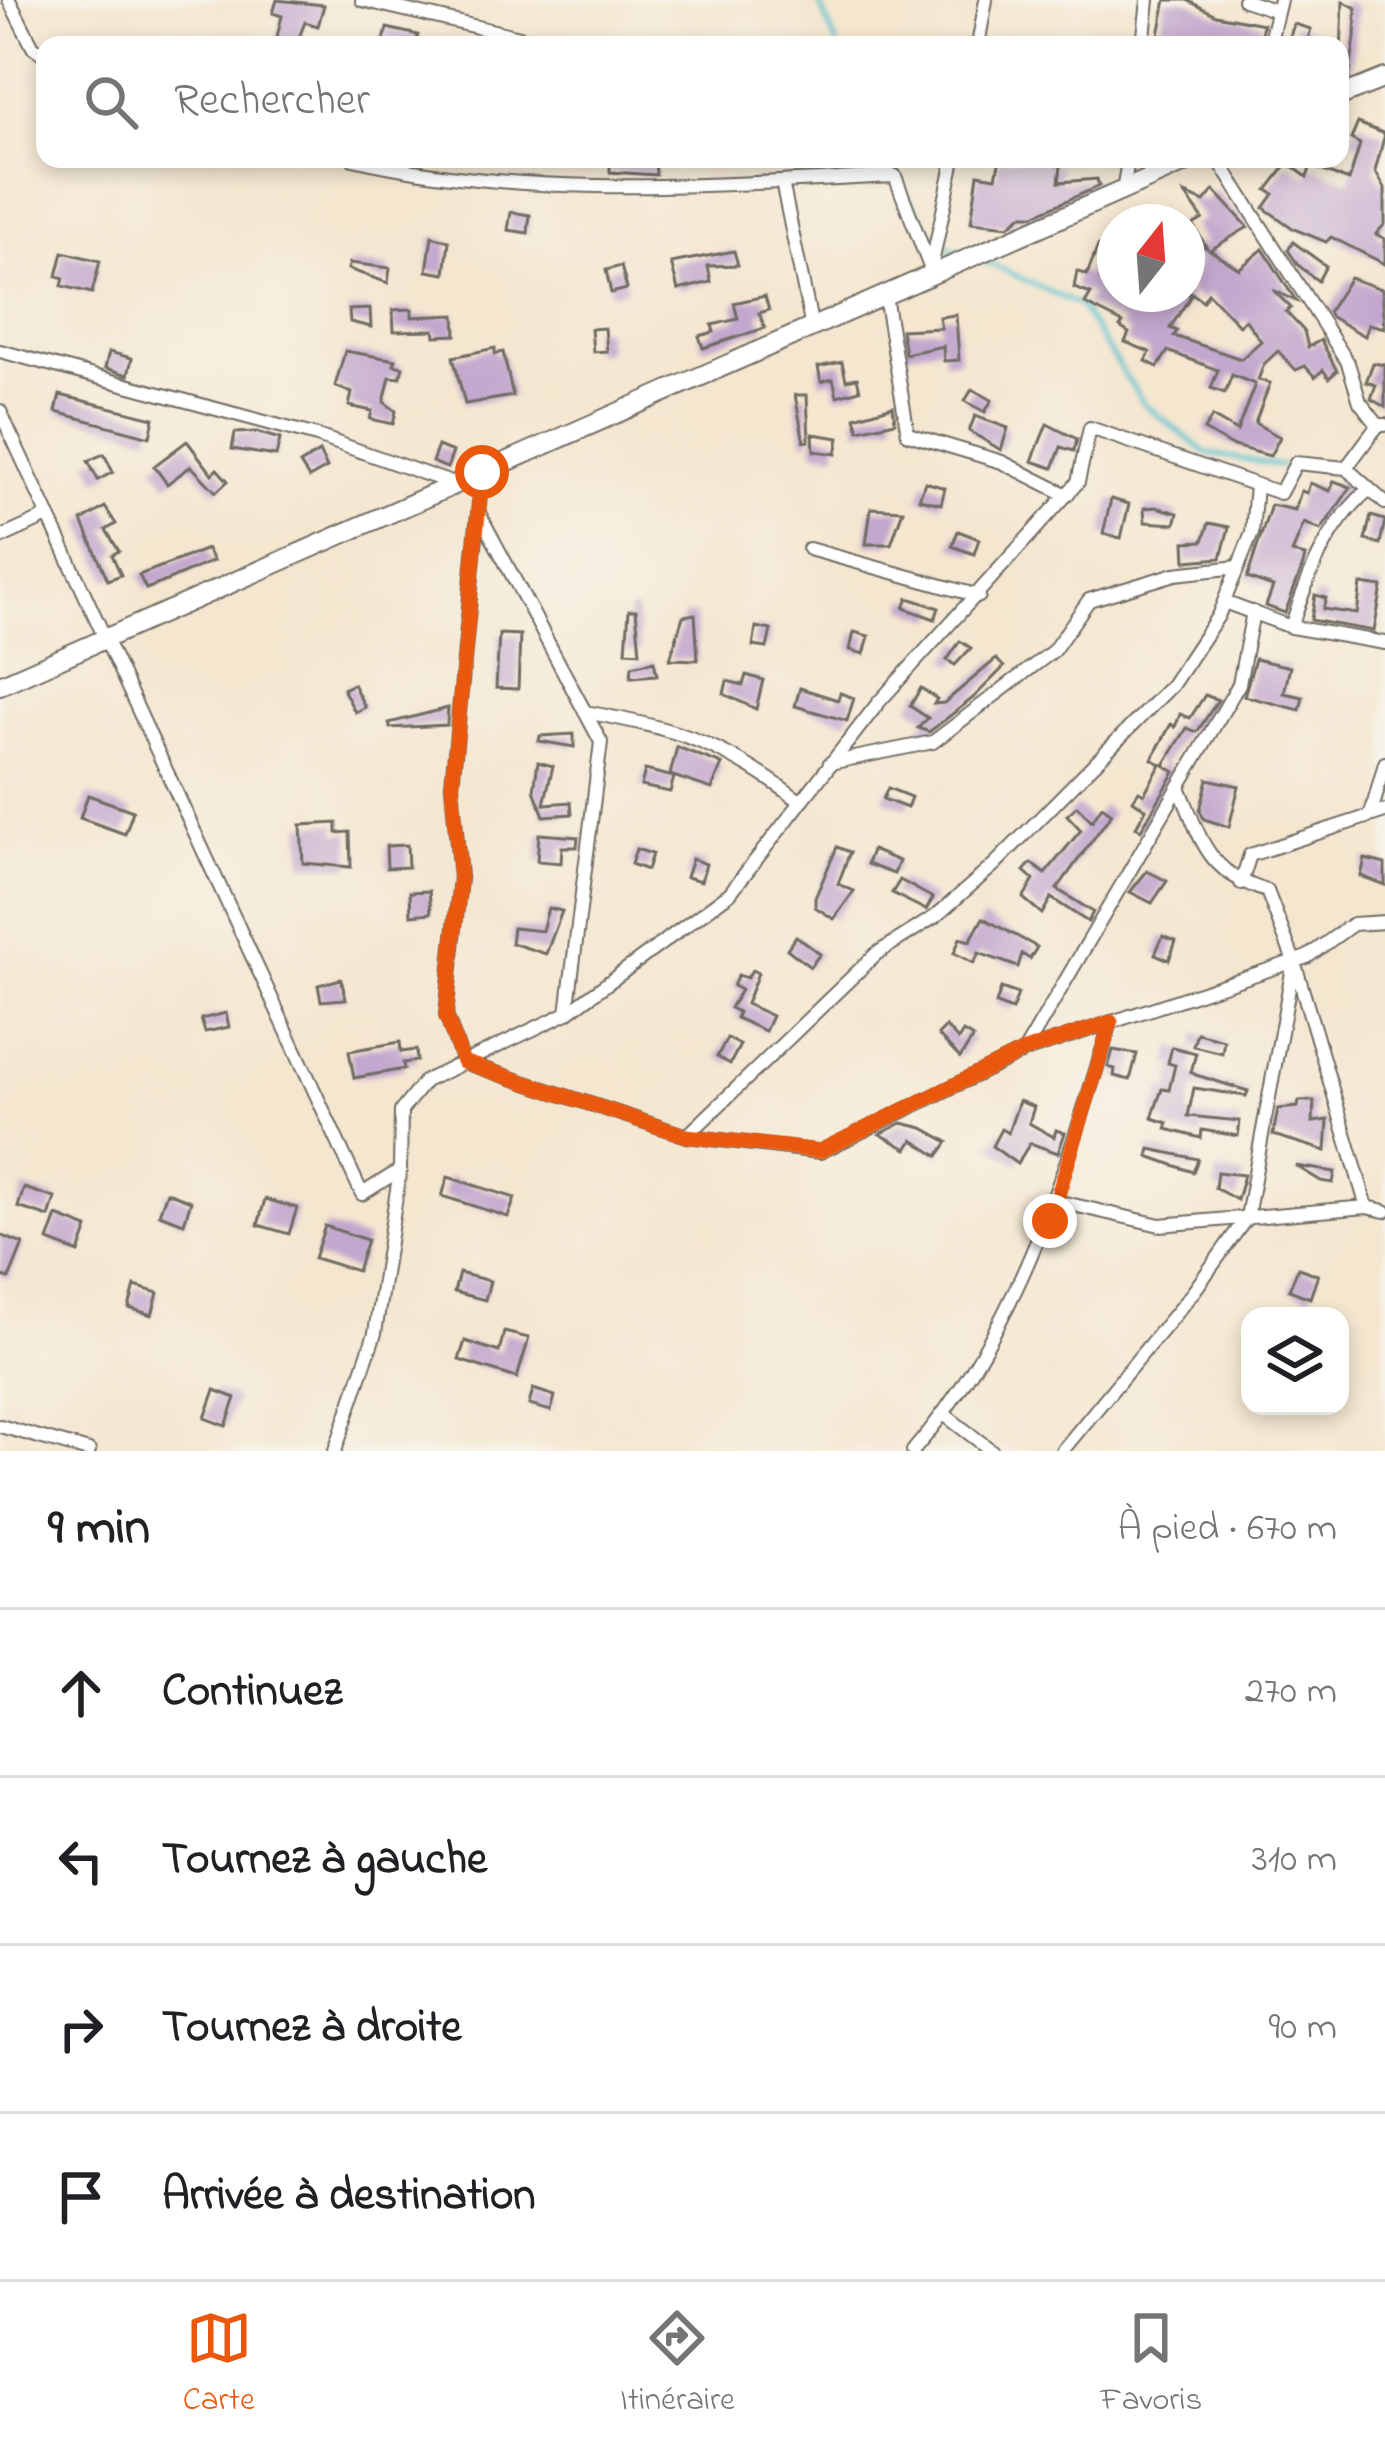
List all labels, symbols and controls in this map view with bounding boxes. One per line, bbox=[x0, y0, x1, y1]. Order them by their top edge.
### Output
search box bbox=[36, 36, 1349, 168]
icon: search bbox=[78, 69, 144, 135]
text: Rechercher bbox=[174, 69, 370, 135]
north arrow bbox=[1097, 204, 1205, 312]
route start bbox=[455, 445, 509, 499]
route end bbox=[1023, 1194, 1077, 1248]
map controls bbox=[1241, 1307, 1349, 1415]
button: layers bbox=[1241, 1307, 1349, 1415]
text: 9 min bbox=[48, 1492, 150, 1567]
text: À pied · 670 m bbox=[1118, 1501, 1337, 1558]
icon: ahead bbox=[48, 1660, 114, 1726]
text: Continuez bbox=[162, 1660, 342, 1726]
text: 270 m bbox=[1245, 1664, 1337, 1721]
icon: left bbox=[48, 1828, 114, 1894]
text: Tournez à gauche bbox=[162, 1828, 487, 1894]
text: 310 m bbox=[1252, 1832, 1337, 1889]
icon: right bbox=[48, 1996, 114, 2062]
text: Tournez à droite bbox=[162, 1996, 461, 2062]
text: 90 m bbox=[1268, 2000, 1337, 2057]
icon: arrive bbox=[48, 2164, 114, 2230]
text: Arrivée à destination bbox=[162, 2164, 536, 2230]
tab: Carte bbox=[183, 2305, 255, 2425]
tab: Itinéraire bbox=[620, 2305, 735, 2425]
tab: Favoris bbox=[1100, 2305, 1202, 2425]

